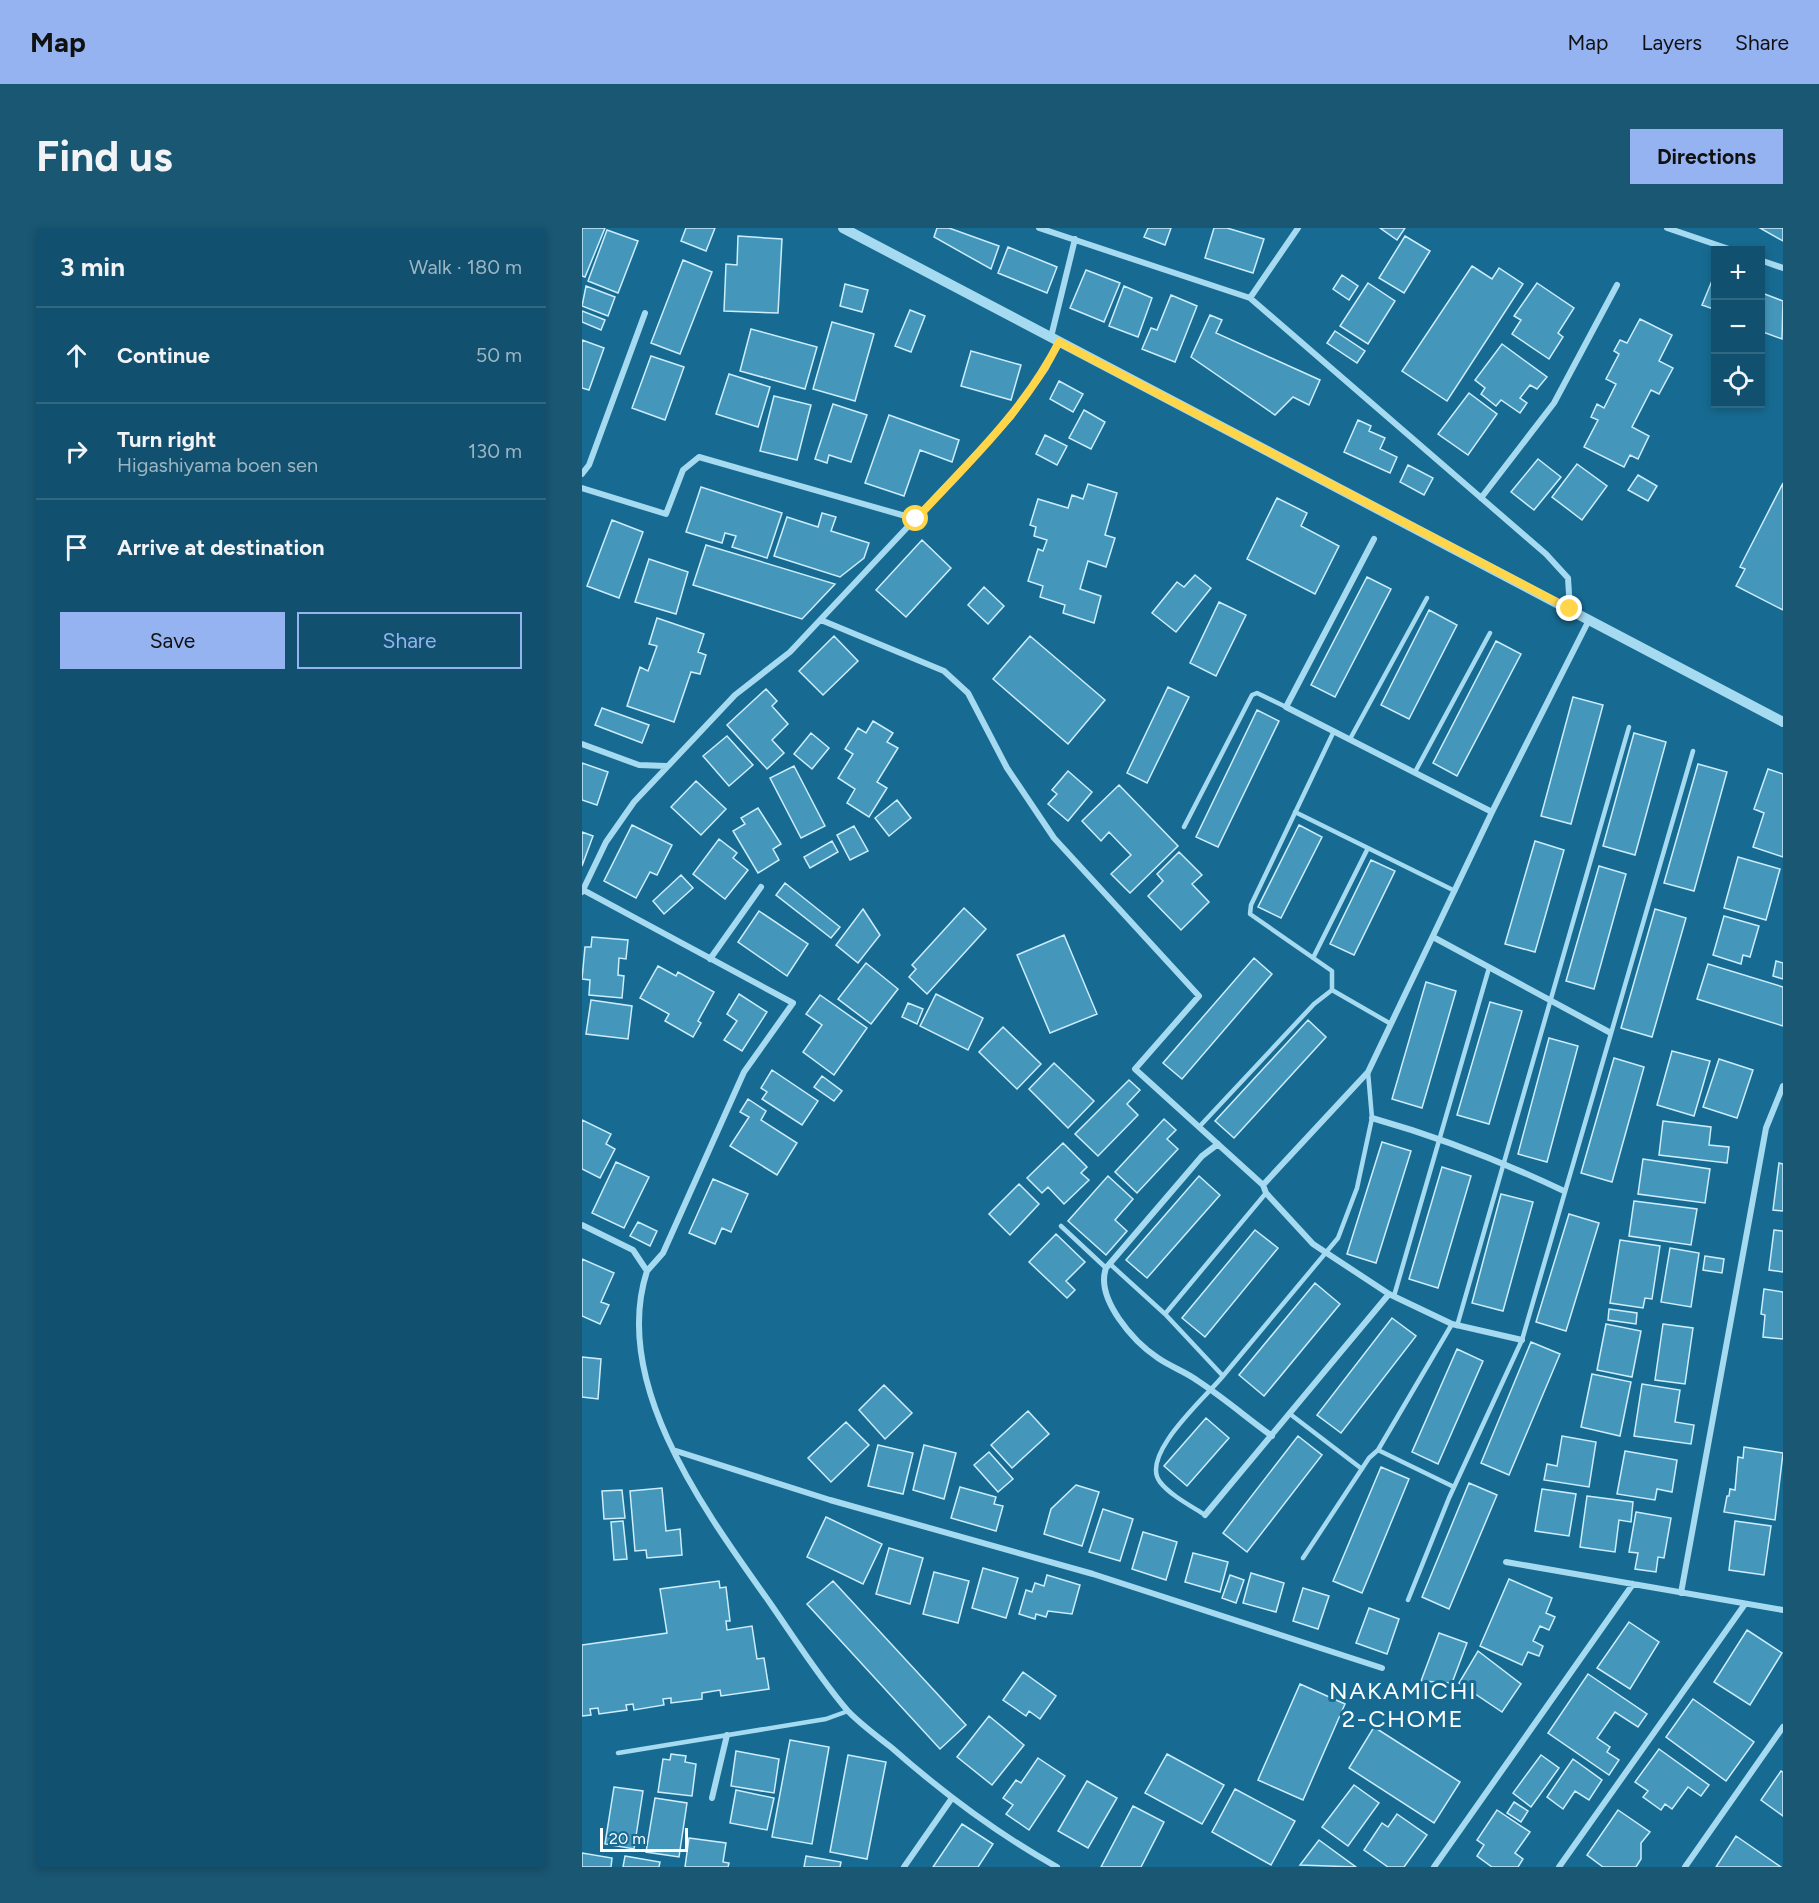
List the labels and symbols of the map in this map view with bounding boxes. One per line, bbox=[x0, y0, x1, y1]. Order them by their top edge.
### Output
route start bbox=[902, 505, 928, 531]
route end bbox=[1556, 595, 1582, 621]
district label: NAKAMICHI 2-CHOME bbox=[1329, 1676, 1477, 1733]
scale bar bbox=[600, 1825, 688, 1852]

